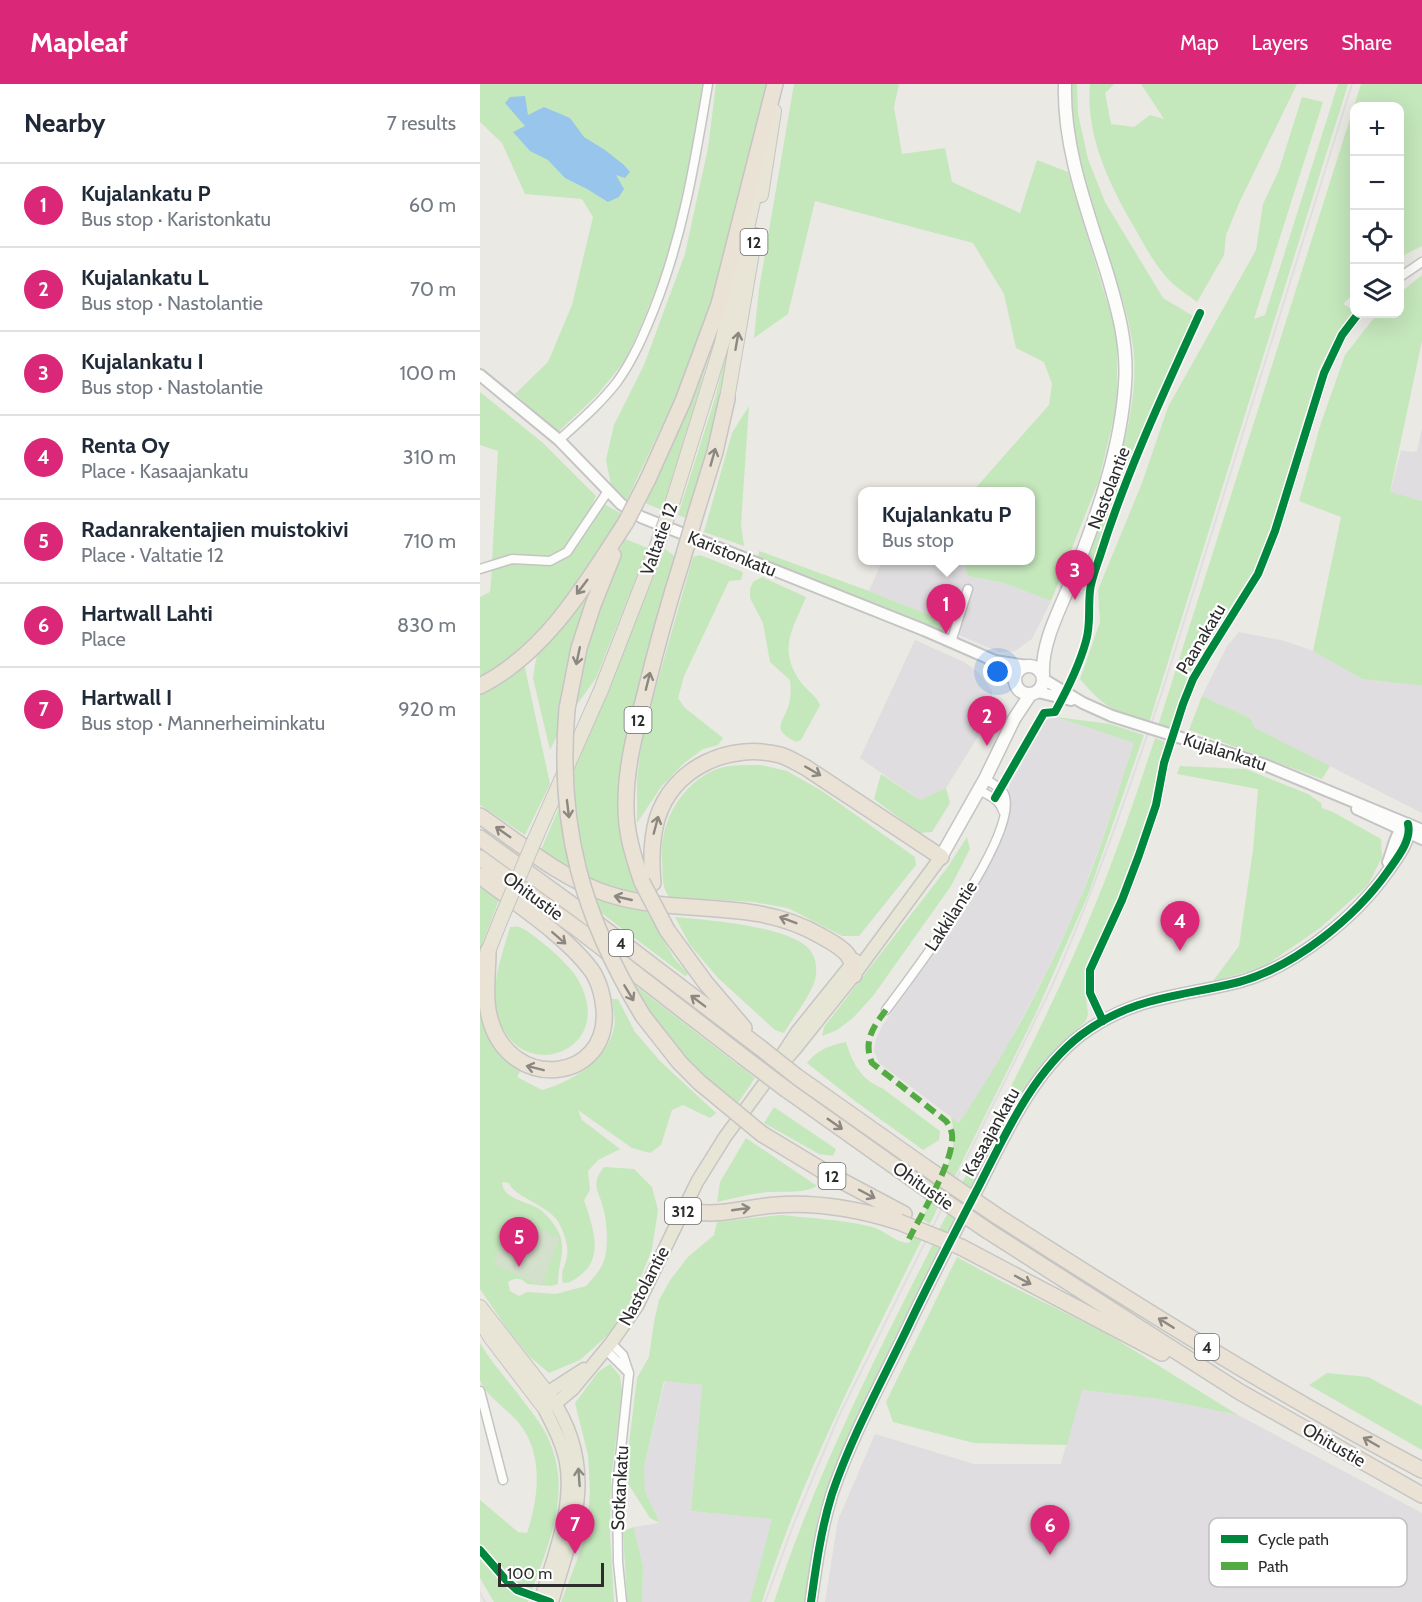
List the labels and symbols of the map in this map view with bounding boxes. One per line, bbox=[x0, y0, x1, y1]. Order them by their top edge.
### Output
road number: 12 bbox=[740, 229, 768, 255]
one-way arrow bbox=[732, 332, 743, 351]
street label: Nastolantie bbox=[1083, 444, 1135, 532]
one-way arrow bbox=[708, 448, 719, 467]
street label: Valtatie 12 bbox=[636, 500, 682, 578]
street label: Karistonkatu bbox=[684, 526, 780, 582]
pin: 3 bbox=[1056, 550, 1094, 600]
one-way arrow bbox=[575, 579, 588, 595]
pin: 1 bbox=[926, 584, 966, 634]
street label: Paanakatu bbox=[1171, 600, 1231, 678]
one-way arrow bbox=[572, 645, 583, 665]
your location bbox=[983, 657, 1012, 686]
one-way arrow bbox=[643, 672, 655, 691]
pin: 2 bbox=[968, 696, 1006, 746]
road number: 12 bbox=[624, 707, 652, 733]
street label: Kujalankatu bbox=[1180, 728, 1270, 776]
one-way arrow bbox=[804, 766, 821, 778]
one-way arrow bbox=[562, 799, 573, 819]
one-way arrow bbox=[651, 816, 662, 835]
one-way arrow bbox=[495, 826, 511, 838]
street label: Ohitustie bbox=[498, 867, 568, 925]
street label: Lakkilantie bbox=[920, 877, 982, 955]
one-way arrow bbox=[614, 892, 633, 904]
pin: 4 bbox=[1160, 902, 1200, 951]
one-way arrow bbox=[779, 914, 798, 925]
road number: 4 bbox=[609, 930, 633, 956]
one-way arrow bbox=[551, 931, 566, 945]
one-way arrow bbox=[624, 984, 636, 1001]
one-way arrow bbox=[690, 995, 706, 1008]
one-way arrow bbox=[526, 1061, 545, 1073]
street label: Kasaajankatu bbox=[958, 1084, 1024, 1180]
one-way arrow bbox=[826, 1118, 843, 1130]
street label: Ohitustie bbox=[888, 1157, 958, 1215]
road number: 12 bbox=[818, 1163, 846, 1189]
one-way arrow bbox=[858, 1188, 875, 1200]
road number: 312 bbox=[665, 1198, 701, 1224]
one-way arrow bbox=[731, 1204, 751, 1215]
pin: 5 bbox=[500, 1218, 538, 1267]
street label: Nastolantie bbox=[614, 1243, 674, 1329]
one-way arrow bbox=[1014, 1275, 1032, 1286]
one-way arrow bbox=[1158, 1316, 1175, 1328]
road number: 4 bbox=[1195, 1334, 1219, 1360]
street label: Ohitustie bbox=[1298, 1418, 1370, 1472]
one-way arrow bbox=[1362, 1436, 1379, 1448]
street label: Sotkankatu bbox=[607, 1445, 633, 1531]
one-way arrow bbox=[573, 1467, 584, 1487]
pin: 7 bbox=[556, 1504, 595, 1554]
pin: 6 bbox=[1030, 1506, 1070, 1555]
legend bbox=[1209, 1518, 1407, 1587]
text: Cycle path bbox=[1258, 1530, 1329, 1549]
text: Path bbox=[1258, 1557, 1289, 1576]
scale bar bbox=[498, 1560, 604, 1588]

